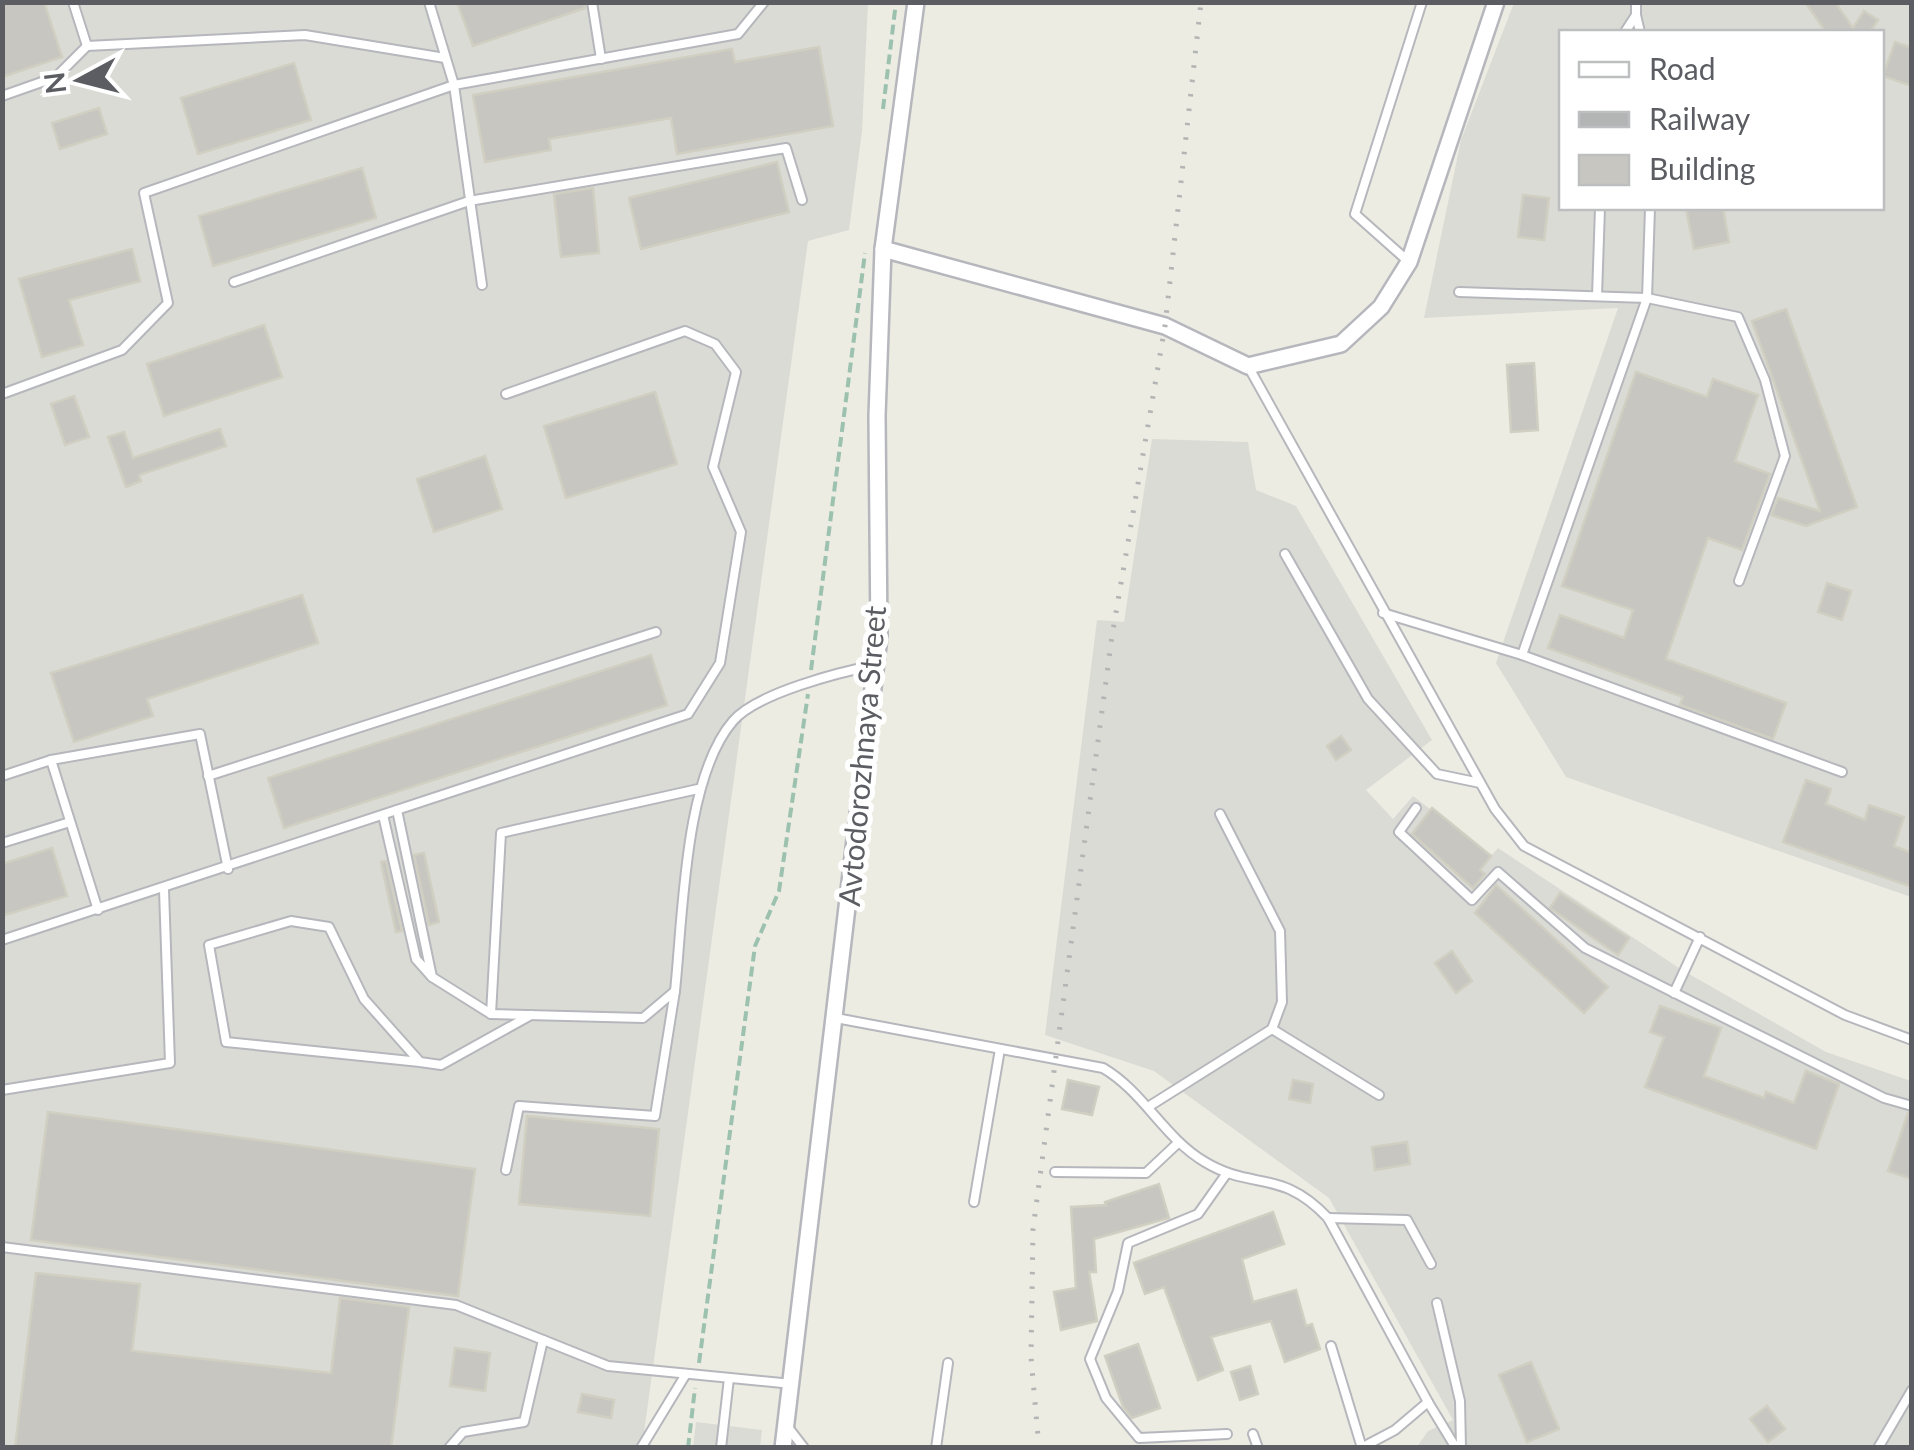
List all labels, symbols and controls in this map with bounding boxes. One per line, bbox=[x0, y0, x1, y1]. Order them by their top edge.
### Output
north arrow bbox=[30, 30, 130, 130]
legend bbox=[1559, 30, 1884, 210]
text: Road bbox=[1649, 50, 1716, 86]
text: N bbox=[36, 70, 72, 96]
text: Railway bbox=[1649, 100, 1751, 136]
text: Building bbox=[1649, 150, 1755, 186]
street label: Avtodorozhnaya Street bbox=[830, 604, 892, 908]

